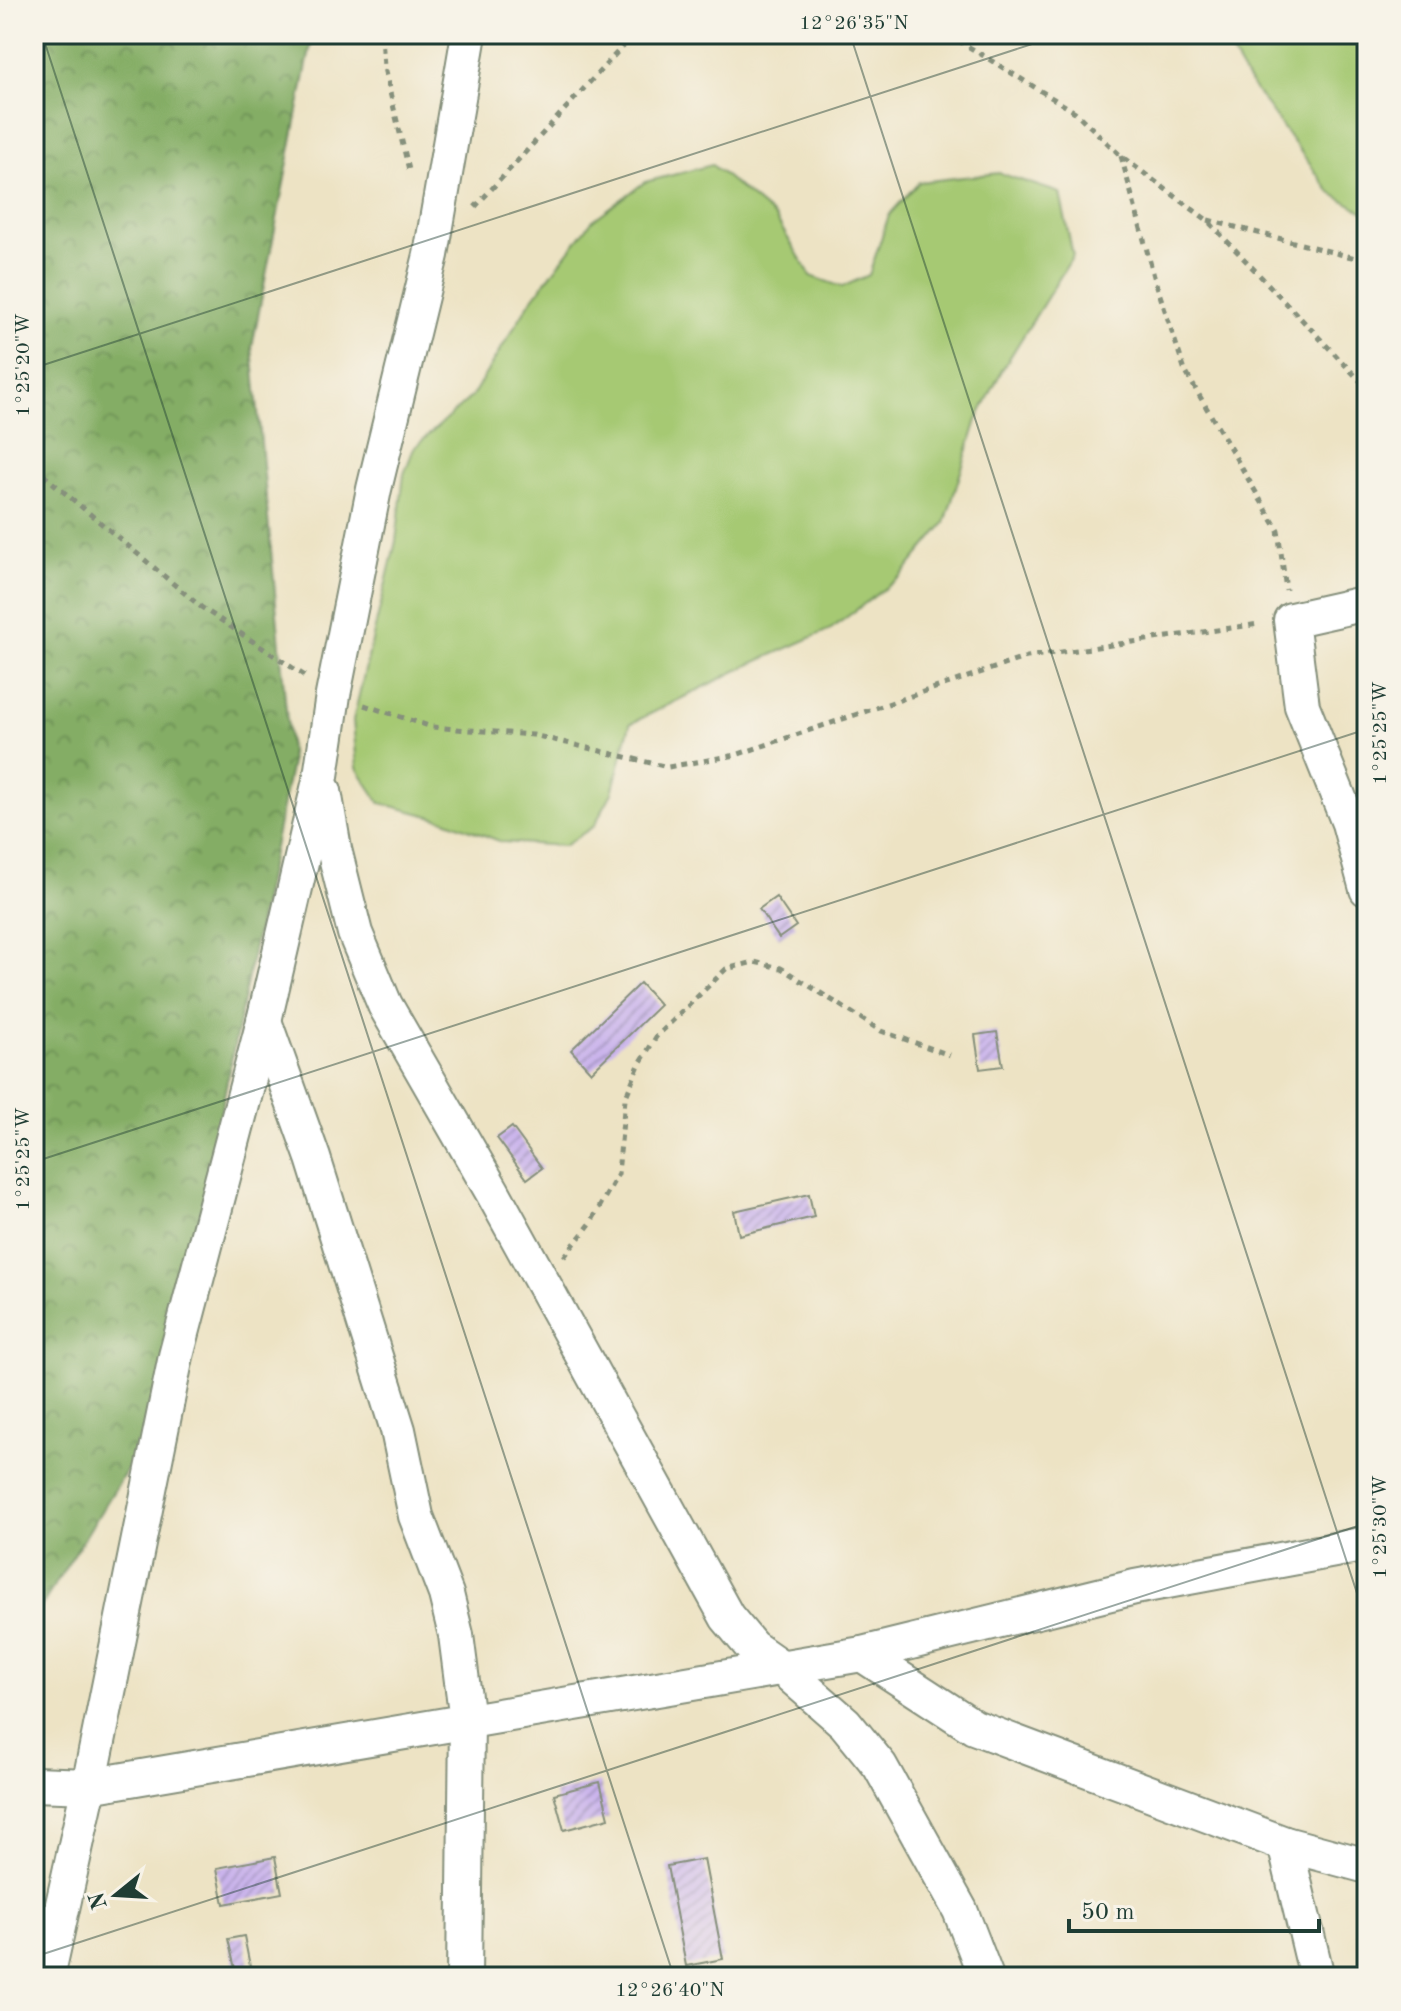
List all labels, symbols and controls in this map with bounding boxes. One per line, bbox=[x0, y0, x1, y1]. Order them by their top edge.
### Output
text: 12°26'35"N bbox=[799, 14, 909, 34]
text: 1°25'20"W bbox=[14, 313, 34, 417]
text: 1°25'25"W bbox=[1371, 681, 1391, 785]
text: 1°25'25"W bbox=[14, 1107, 34, 1211]
text: 1°25'30"W bbox=[1371, 1475, 1391, 1579]
north arrow bbox=[76, 1855, 156, 1935]
scale bar bbox=[1069, 1883, 1319, 1933]
text: N bbox=[86, 1889, 112, 1912]
text: 50 m bbox=[1081, 1901, 1135, 1925]
text: 12°26'40"N bbox=[615, 1981, 725, 2001]

